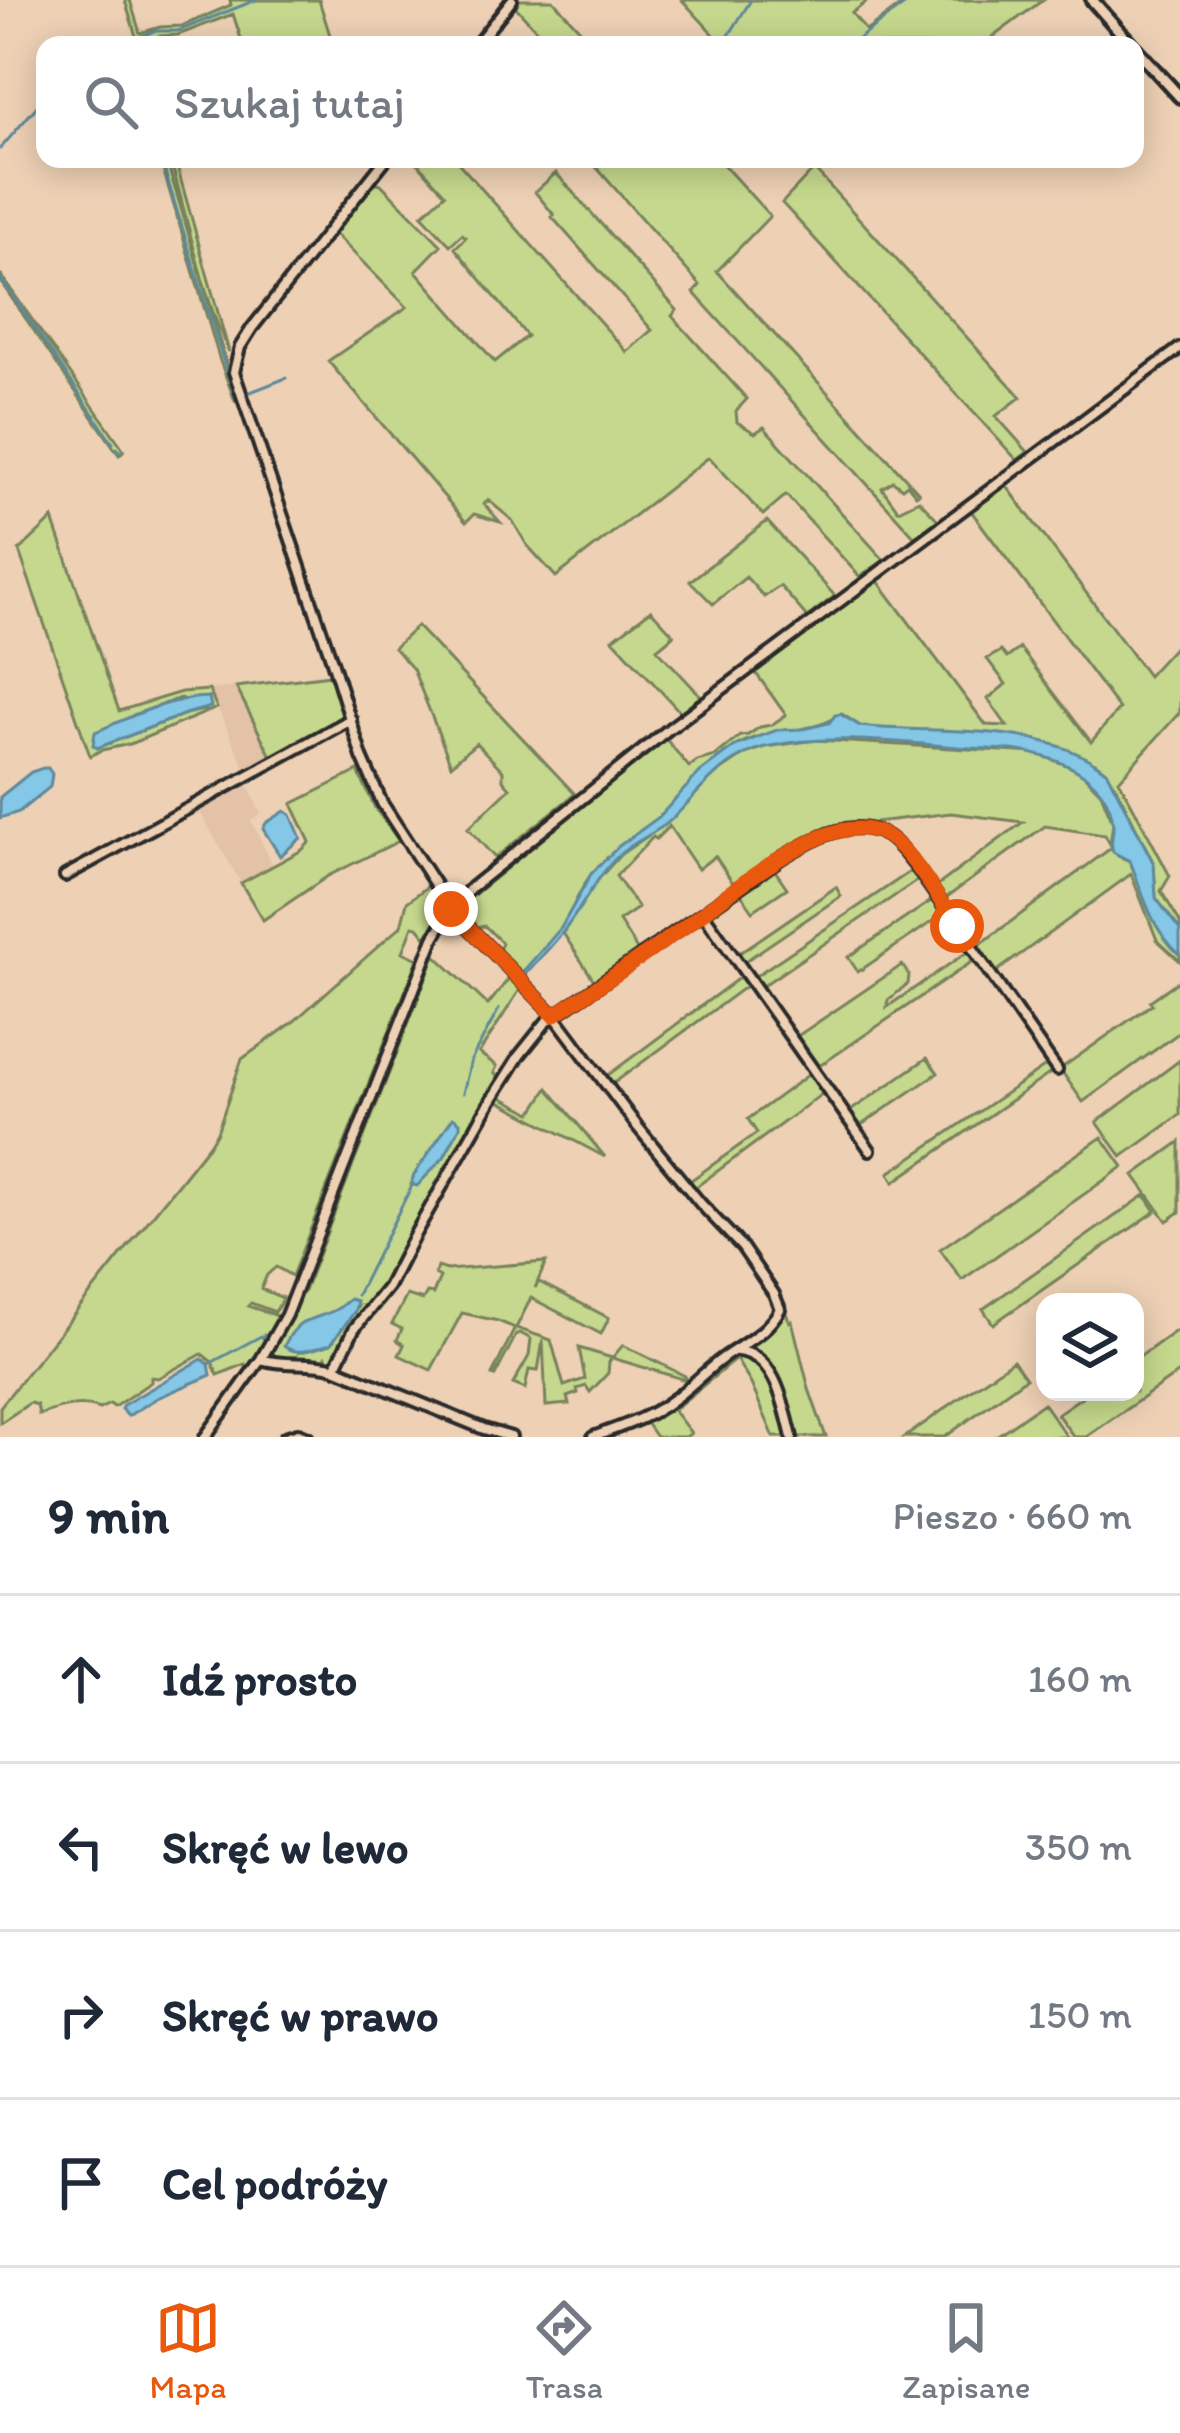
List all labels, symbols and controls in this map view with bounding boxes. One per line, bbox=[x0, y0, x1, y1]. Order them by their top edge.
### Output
search box bbox=[36, 36, 1144, 168]
icon: search bbox=[78, 69, 144, 135]
text: Szukaj tutaj bbox=[174, 75, 405, 129]
route end bbox=[424, 882, 478, 936]
route start bbox=[930, 899, 984, 953]
map controls bbox=[1036, 1293, 1144, 1401]
button: layers bbox=[1036, 1293, 1144, 1401]
text: 9 min bbox=[48, 1485, 169, 1546]
text: Pieszo · 660 m bbox=[893, 1492, 1132, 1539]
icon: ahead bbox=[48, 1646, 114, 1712]
text: Idź prosto bbox=[162, 1652, 357, 1706]
text: 160 m bbox=[1028, 1655, 1132, 1702]
icon: left bbox=[48, 1814, 114, 1880]
text: Skręć w lewo bbox=[162, 1820, 409, 1874]
text: 350 m bbox=[1025, 1823, 1132, 1870]
icon: right bbox=[48, 1982, 114, 2048]
text: Skręć w prawo bbox=[162, 1988, 439, 2042]
text: 150 m bbox=[1028, 1991, 1132, 2038]
icon: arrive bbox=[48, 2150, 114, 2216]
text: Cel podróży bbox=[162, 2156, 387, 2210]
tab: Mapa bbox=[150, 2295, 226, 2406]
tab: Trasa bbox=[526, 2295, 603, 2406]
tab: Zapisane bbox=[902, 2295, 1030, 2406]

